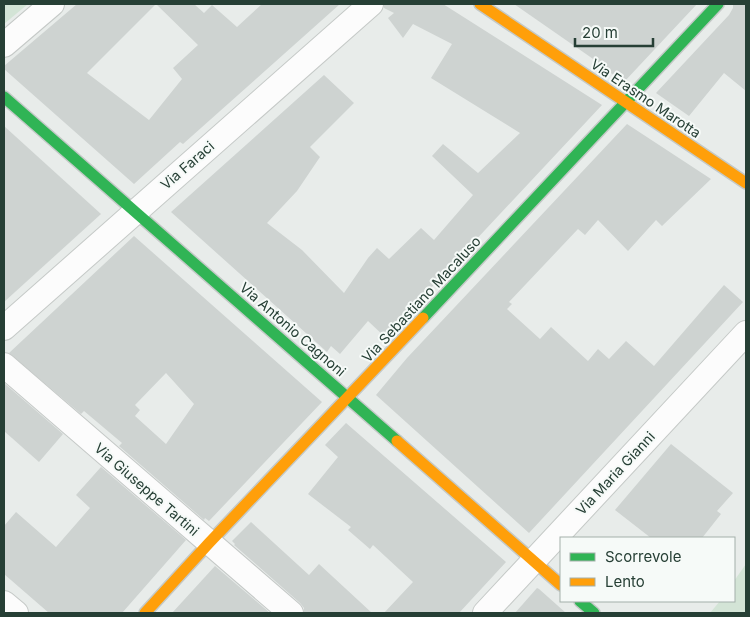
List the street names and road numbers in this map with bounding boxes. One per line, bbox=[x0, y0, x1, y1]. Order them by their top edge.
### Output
street label: Via Erasmo Marotta bbox=[588, 55, 704, 141]
street label: Via Faraci bbox=[157, 137, 217, 193]
street label: Via Sebastiano Macaluso bbox=[358, 232, 484, 366]
street label: Via Antonio Cagnoni bbox=[237, 278, 349, 380]
street label: Via Maria Gianni bbox=[572, 428, 658, 518]
street label: Via Giuseppe Tartini bbox=[91, 439, 203, 539]

